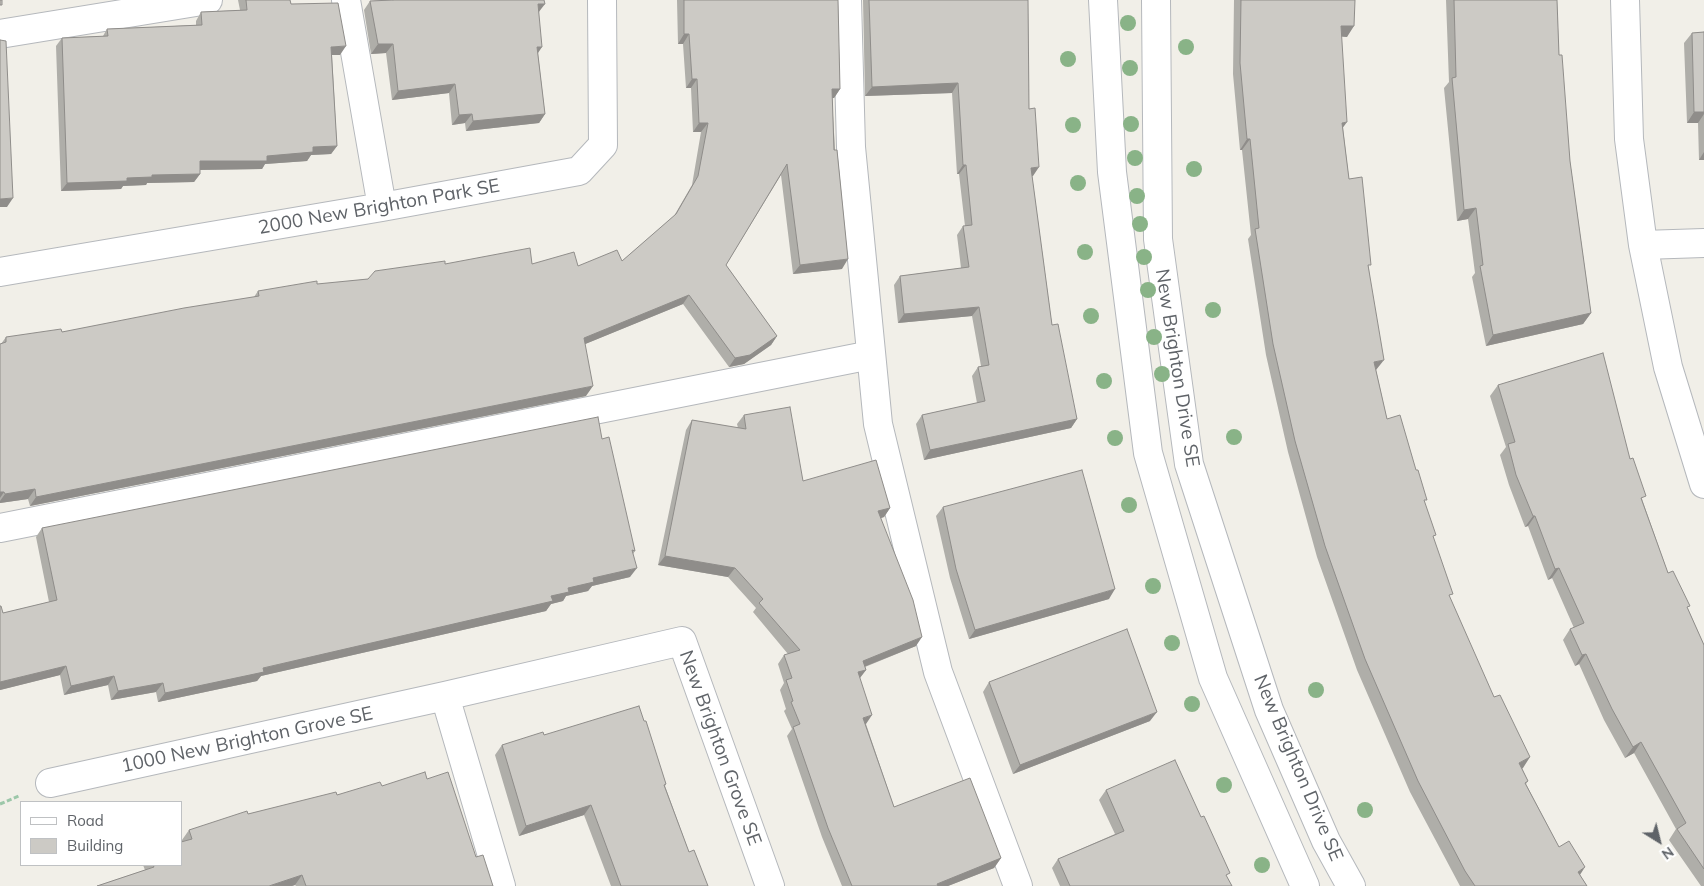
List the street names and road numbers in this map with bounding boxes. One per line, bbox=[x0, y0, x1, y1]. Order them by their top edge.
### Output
street label: 2000 New Brighton Park SE bbox=[256, 175, 502, 239]
street label: New Brighton Drive SE bbox=[1150, 267, 1204, 469]
street label: New Brighton Grove SE bbox=[674, 647, 766, 849]
street label: New Brighton Drive SE bbox=[1248, 671, 1348, 865]
street label: 1000 New Brighton Grove SE bbox=[119, 702, 375, 778]

